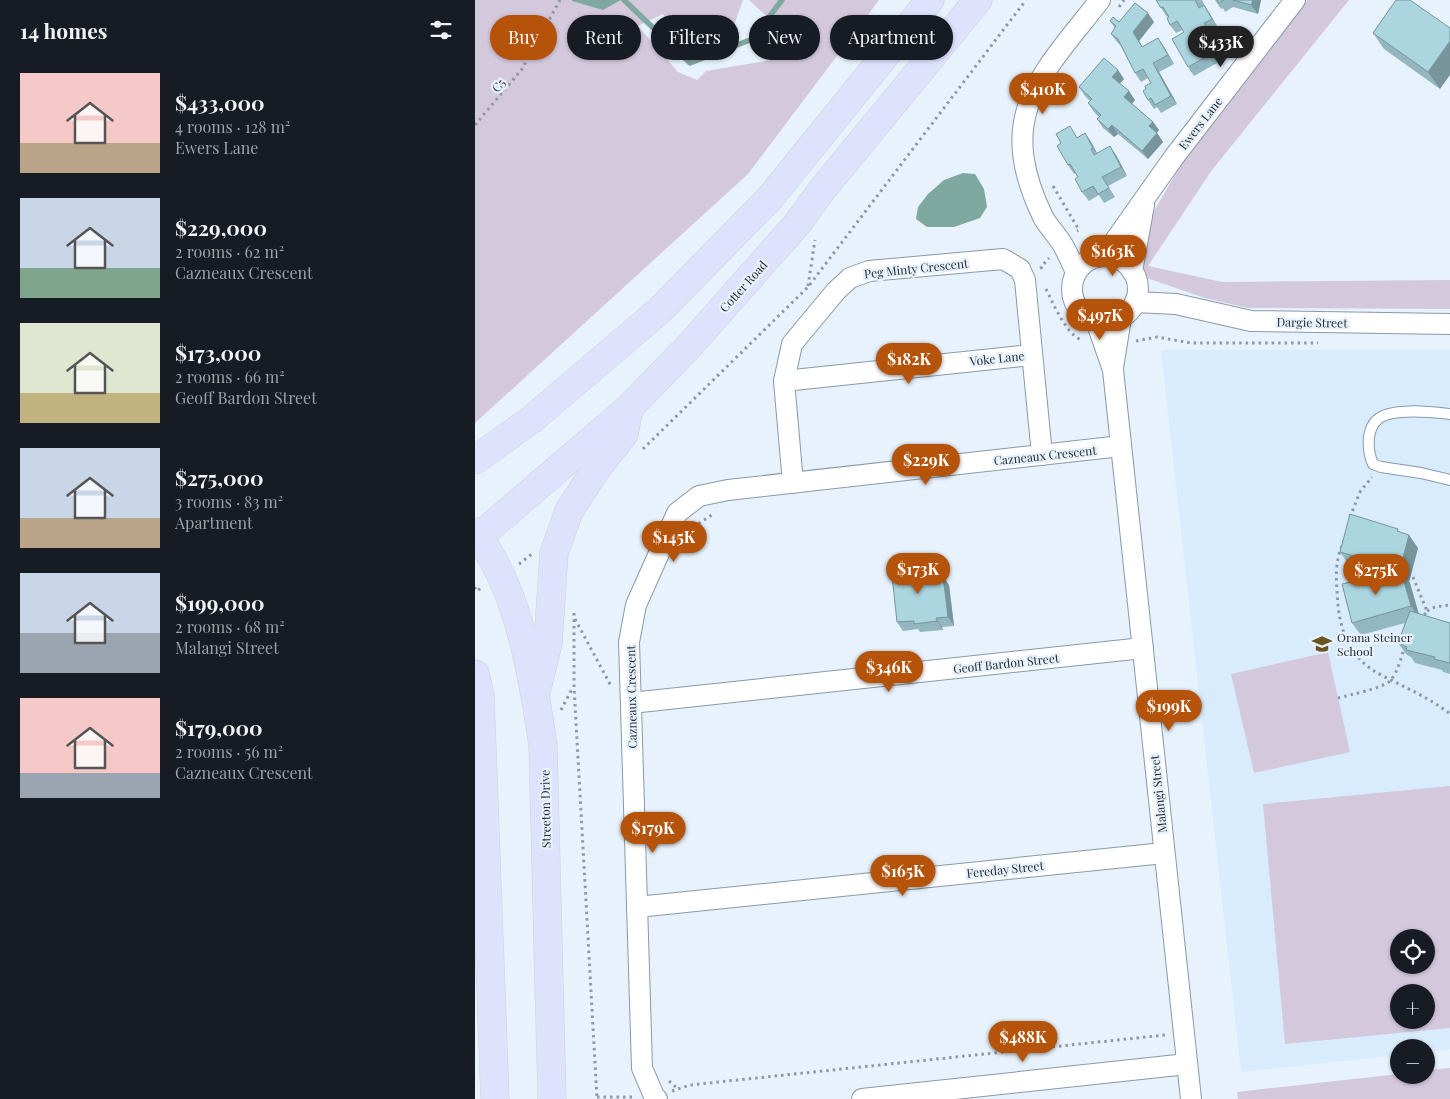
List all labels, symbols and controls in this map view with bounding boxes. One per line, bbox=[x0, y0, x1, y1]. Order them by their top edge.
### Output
chip: Buy bbox=[490, 15, 557, 60]
chip: Rent bbox=[567, 15, 641, 60]
chip: Filters bbox=[651, 15, 739, 60]
chip: New bbox=[749, 15, 820, 60]
chip: Apartment bbox=[830, 15, 953, 60]
text: 14 homes bbox=[20, 16, 107, 44]
icon: filters bbox=[427, 16, 455, 44]
pin: $433K bbox=[1186, 26, 1256, 68]
text: $433K bbox=[1199, 31, 1243, 52]
pin: $410K bbox=[1008, 72, 1078, 115]
street label: C5 bbox=[488, 75, 508, 95]
text: $410K bbox=[1020, 78, 1066, 99]
text: $433,000 bbox=[175, 88, 265, 116]
icon: home bbox=[60, 93, 120, 153]
street label: Ewers Lane bbox=[1174, 93, 1226, 153]
text: 4 rooms · 128 m² bbox=[175, 116, 290, 137]
text: Ewers Lane bbox=[175, 137, 258, 158]
text: $229,000 bbox=[175, 213, 267, 241]
icon: home bbox=[60, 218, 120, 278]
pin: $163K bbox=[1078, 234, 1148, 277]
text: $163K bbox=[1091, 240, 1135, 261]
text: 2 rooms · 62 m² bbox=[175, 241, 284, 262]
street label: Peg Minty Crescent bbox=[863, 255, 970, 281]
street label: Cotter Road bbox=[716, 257, 770, 315]
text: Cazneaux Crescent bbox=[175, 262, 313, 283]
pin: $497K bbox=[1065, 298, 1135, 341]
text: $497K bbox=[1077, 304, 1123, 325]
street label: Dargie Street bbox=[1276, 313, 1348, 331]
text: $173,000 bbox=[175, 338, 261, 366]
pin: $182K bbox=[874, 342, 944, 385]
icon: home bbox=[60, 343, 120, 403]
street label: Voke Lane bbox=[968, 347, 1025, 369]
text: $182K bbox=[887, 348, 931, 369]
text: 2 rooms · 66 m² bbox=[175, 366, 285, 387]
text: Geoff Bardon Street bbox=[175, 387, 317, 408]
street label: Cazneaux Crescent bbox=[993, 442, 1098, 468]
pin: $229K bbox=[891, 444, 961, 486]
text: $229K bbox=[903, 449, 949, 470]
text: $275,000 bbox=[175, 463, 264, 491]
icon: home bbox=[60, 468, 120, 528]
text: 3 rooms · 83 m² bbox=[175, 491, 283, 512]
text: Apartment bbox=[175, 512, 253, 533]
pin: $145K bbox=[639, 520, 709, 563]
text: $145K bbox=[653, 526, 695, 547]
pin: $173K bbox=[883, 552, 953, 595]
pin: $275K bbox=[1341, 554, 1411, 596]
text: $173K bbox=[897, 558, 939, 579]
text: $275K bbox=[1354, 559, 1398, 580]
text: $199,000 bbox=[175, 588, 265, 616]
icon: home bbox=[60, 593, 120, 653]
text: 2 rooms · 68 m² bbox=[175, 616, 285, 637]
place label: Orana Steiner School bbox=[1337, 629, 1413, 659]
school or university icon: Orana Steiner School bbox=[1311, 633, 1333, 655]
text: Malangi Street bbox=[175, 637, 279, 658]
street label: Cazneaux Crescent bbox=[622, 644, 640, 749]
street label: Geoff Bardon Street bbox=[952, 649, 1060, 677]
pin: $346K bbox=[854, 650, 924, 693]
text: $346K bbox=[866, 656, 912, 677]
pin: $199K bbox=[1134, 690, 1204, 732]
text: $199K bbox=[1147, 695, 1191, 716]
text: $179,000 bbox=[175, 713, 263, 741]
icon: home bbox=[60, 718, 120, 778]
text: 2 rooms · 56 m² bbox=[175, 741, 283, 762]
street label: Malangi Street bbox=[1146, 754, 1170, 834]
text: Cazneaux Crescent bbox=[175, 762, 313, 783]
street label: Streeton Drive bbox=[536, 770, 554, 848]
pin: $179K bbox=[618, 812, 688, 854]
text: $179K bbox=[632, 817, 674, 838]
pin: $165K bbox=[868, 854, 938, 897]
street label: Fereday Street bbox=[966, 857, 1045, 881]
text: $165K bbox=[881, 860, 925, 881]
map controls bbox=[1390, 929, 1435, 1084]
button: locate bbox=[1390, 929, 1435, 974]
button: + bbox=[1390, 984, 1435, 1029]
pin: $488K bbox=[988, 1020, 1058, 1063]
text: $488K bbox=[999, 1026, 1047, 1047]
button: − bbox=[1390, 1039, 1435, 1084]

